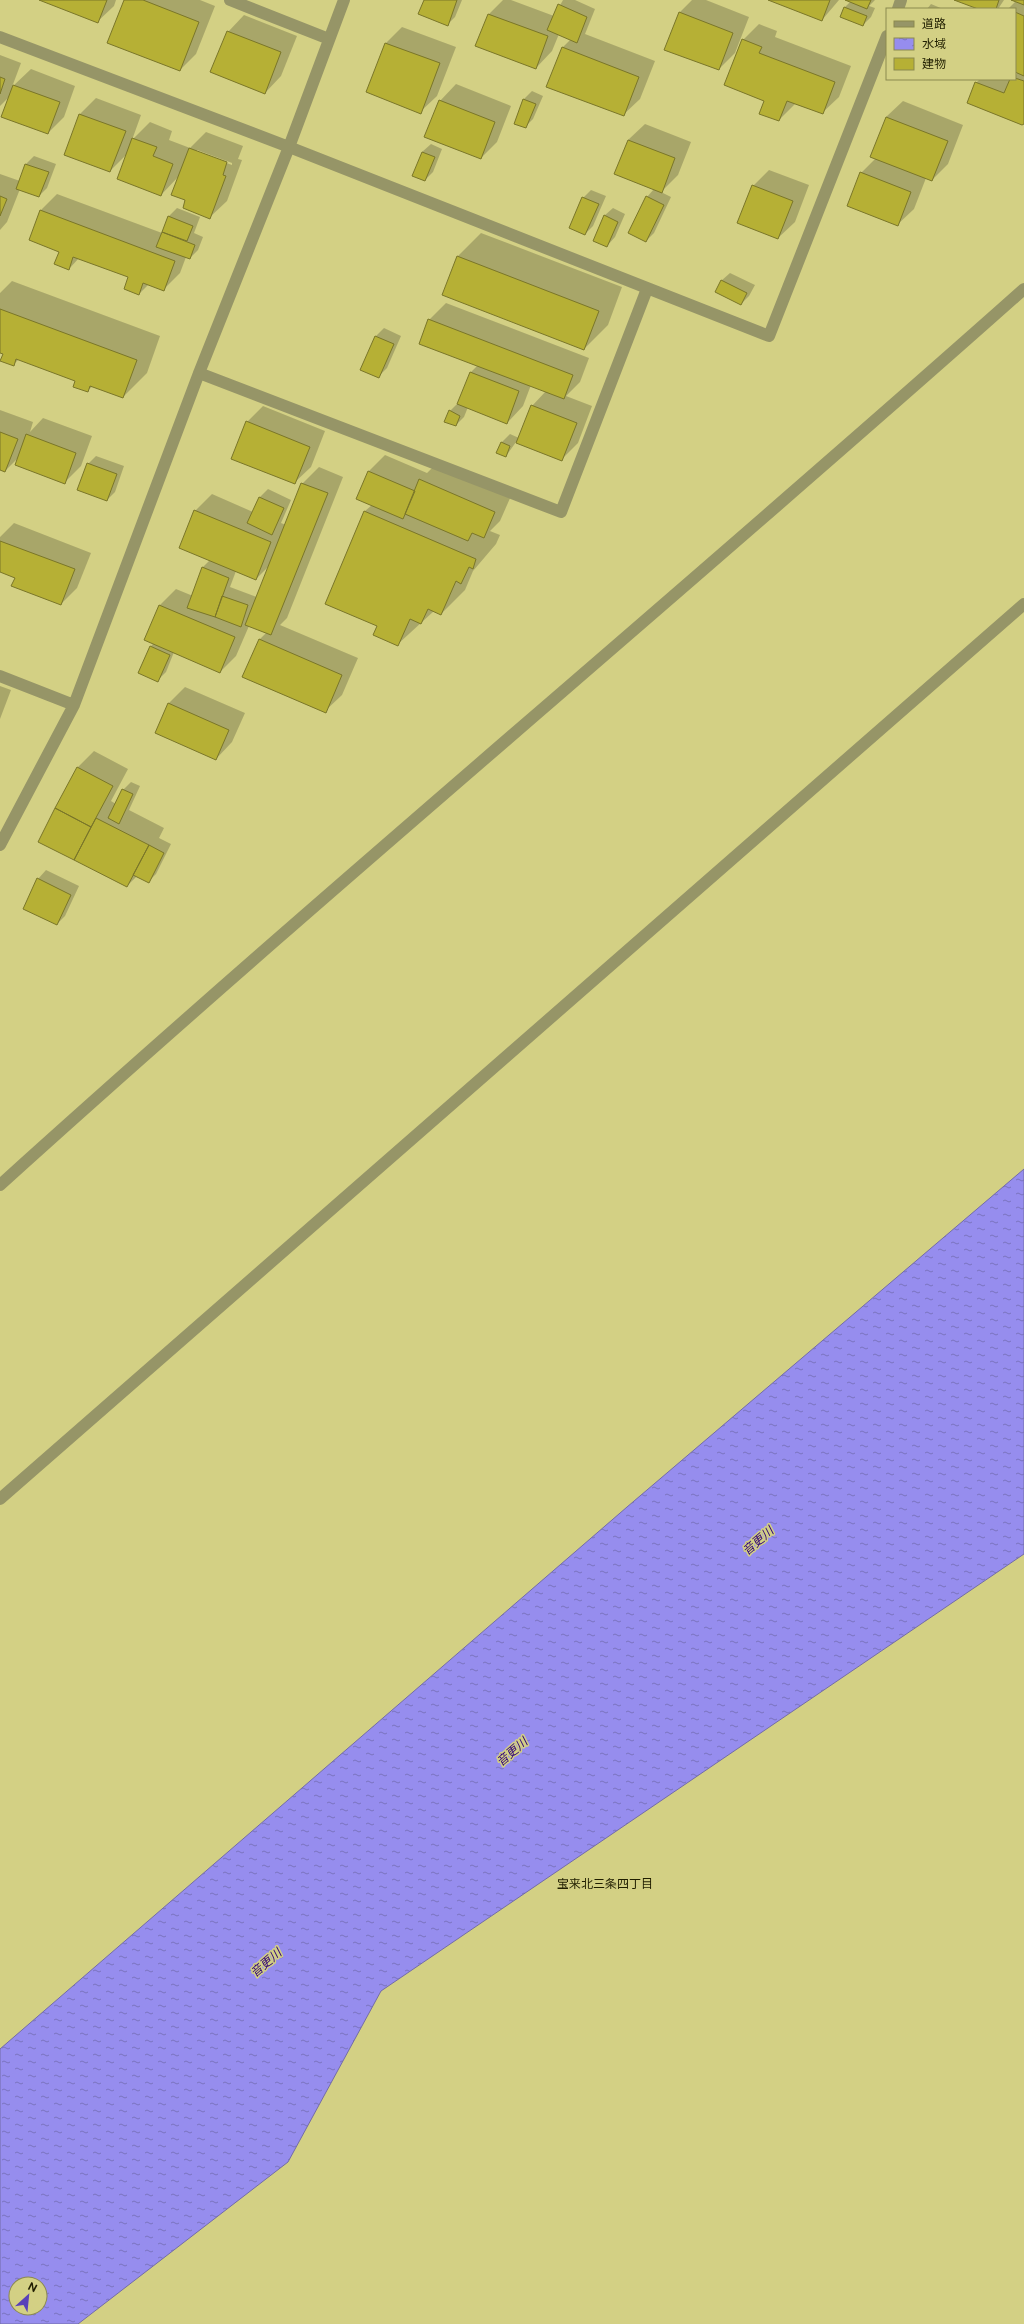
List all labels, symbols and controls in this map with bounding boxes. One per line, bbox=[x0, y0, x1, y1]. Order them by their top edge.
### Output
legend bbox=[886, 8, 1016, 80]
text: 道路 bbox=[922, 17, 946, 31]
text: 水域 bbox=[922, 37, 946, 51]
text: 建物 bbox=[922, 57, 946, 71]
water label: 音更川 bbox=[740, 1523, 778, 1558]
water label: 音更川 bbox=[494, 1734, 532, 1769]
district label: 宝来北三条四丁目 bbox=[557, 1877, 653, 1891]
water label: 音更川 bbox=[248, 1945, 286, 1980]
north arrow bbox=[8, 2276, 48, 2316]
text: N bbox=[26, 2280, 39, 2294]

